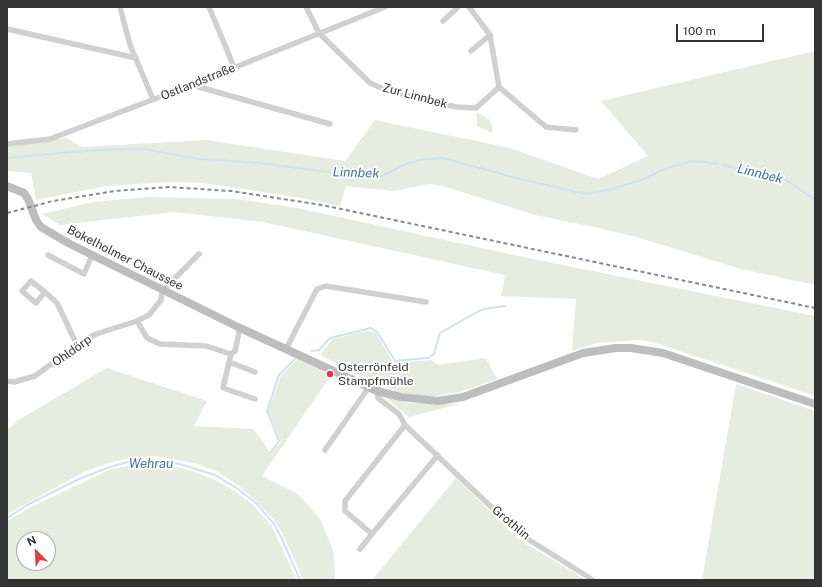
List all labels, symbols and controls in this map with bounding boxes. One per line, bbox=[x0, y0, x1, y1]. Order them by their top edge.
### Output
scale bar bbox=[678, 16, 766, 42]
text: 100 m bbox=[683, 24, 716, 38]
street label: Ostlandstraße bbox=[159, 60, 237, 104]
street label: Zur Linnbek bbox=[381, 80, 449, 112]
water label: Linnbek bbox=[735, 161, 785, 187]
water label: Linnbek bbox=[332, 164, 380, 182]
street label: Bokelholmer Chaussee bbox=[65, 222, 185, 294]
street label: Ohldörp bbox=[50, 332, 94, 370]
place label: Osterrönfeld Stampfmühle bbox=[338, 360, 414, 388]
marker: Osterrönfeld Stampfmühle bbox=[325, 369, 335, 379]
water label: Wehrau bbox=[129, 456, 173, 472]
street label: Grothlin bbox=[489, 503, 533, 543]
north arrow bbox=[16, 531, 56, 571]
text: N bbox=[25, 534, 38, 548]

